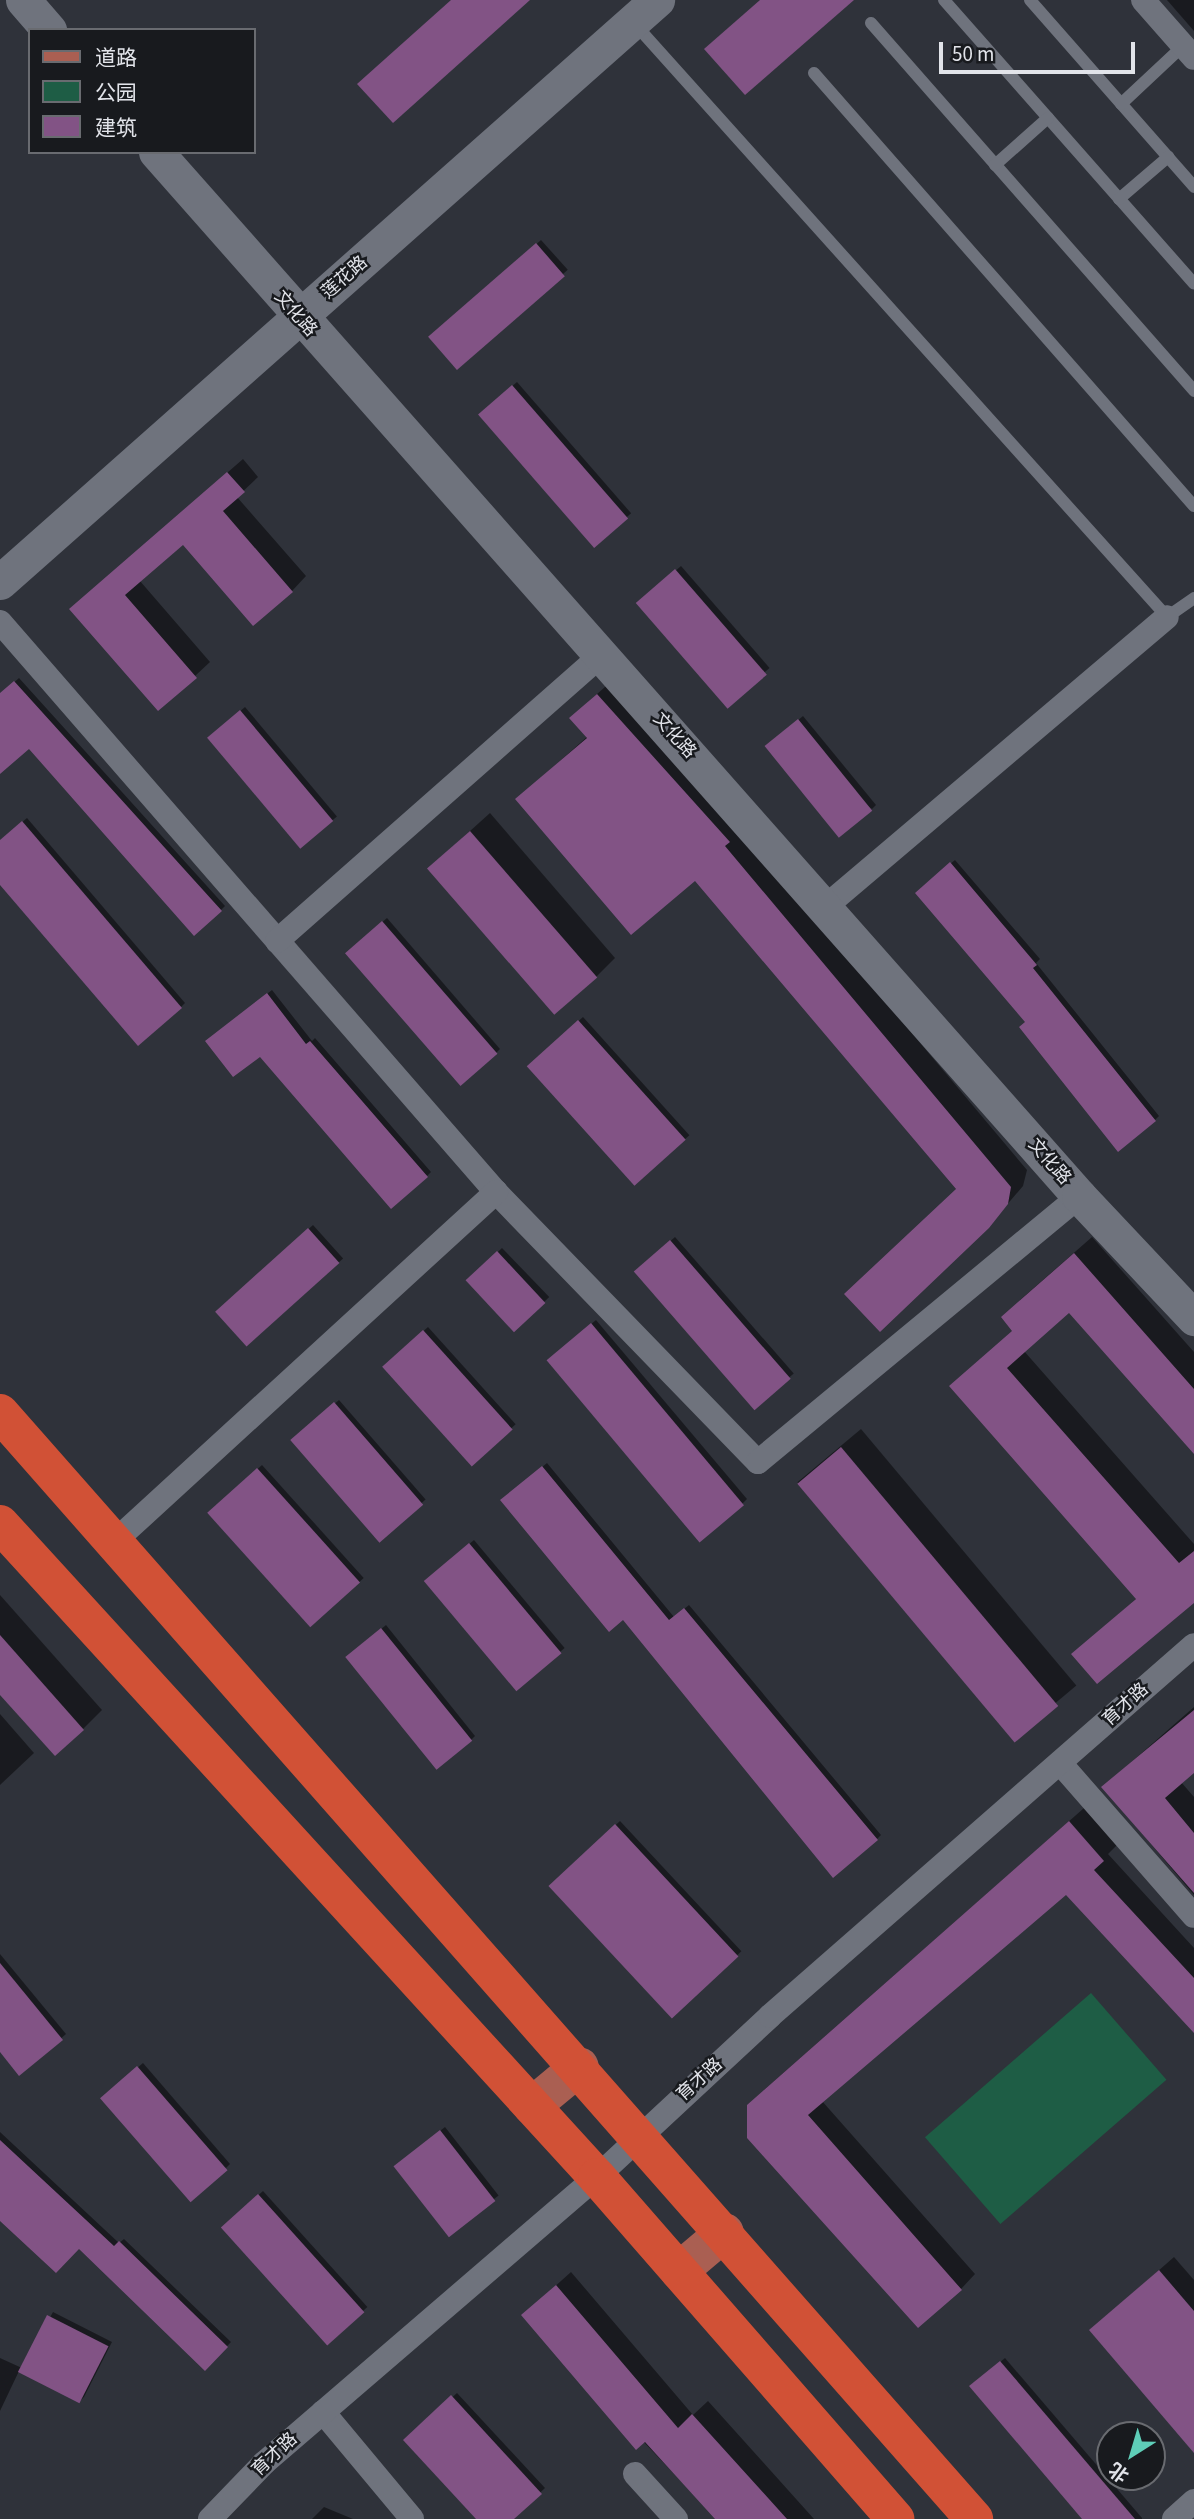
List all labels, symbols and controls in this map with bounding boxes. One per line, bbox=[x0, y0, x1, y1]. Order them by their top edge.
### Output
legend bbox=[28, 28, 256, 154]
scale bar bbox=[942, 28, 1138, 72]
text: 50 m bbox=[952, 39, 994, 69]
text: 道路 bbox=[95, 43, 137, 73]
text: 公园 bbox=[95, 78, 137, 108]
text: 建筑 bbox=[95, 113, 137, 143]
street label: 莲花路 bbox=[318, 252, 372, 304]
street label: 文化路 bbox=[269, 287, 321, 341]
street label: 文化路 bbox=[648, 709, 700, 763]
street label: 文化路 bbox=[1023, 1135, 1075, 1189]
street label: 育才路 bbox=[1099, 1679, 1153, 1731]
street label: 育才路 bbox=[673, 2054, 727, 2106]
north arrow bbox=[1096, 2421, 1166, 2491]
street label: 育才路 bbox=[248, 2429, 302, 2481]
text: 北 bbox=[1104, 2455, 1135, 2488]

